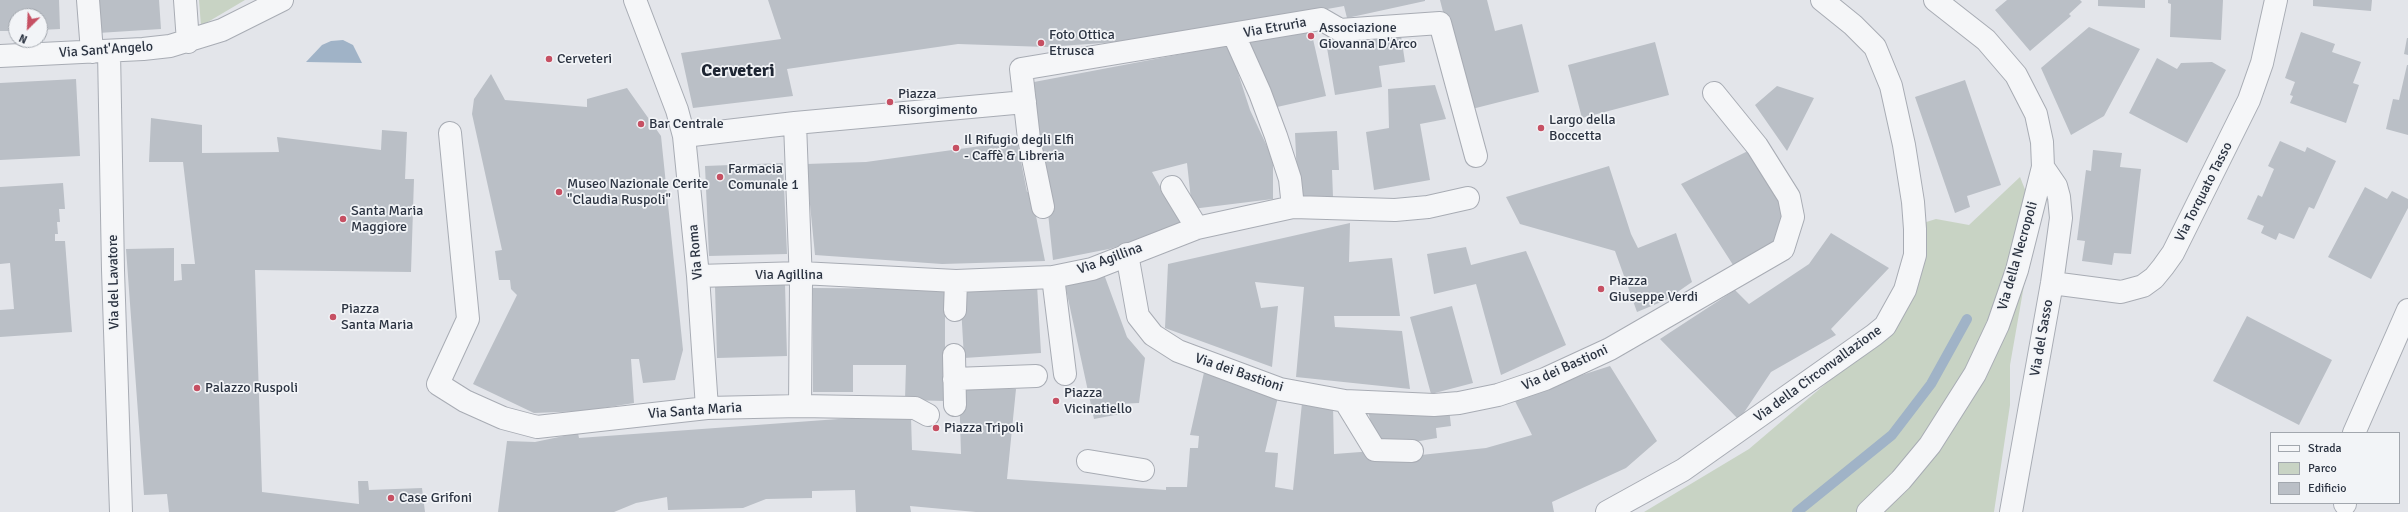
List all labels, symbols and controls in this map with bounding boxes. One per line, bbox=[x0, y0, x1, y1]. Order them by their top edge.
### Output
north arrow bbox=[8, 8, 48, 48]
street label: Via Etruria bbox=[1242, 14, 1308, 42]
place label: Associazione Giovanna D'Arco bbox=[1319, 20, 1417, 52]
place label: Foto Ottica Etrusca bbox=[1049, 27, 1115, 60]
text: N bbox=[17, 31, 29, 46]
marker: Associazione Giovanna D'Arco bbox=[1306, 31, 1316, 41]
street label: Via Sant'Angelo bbox=[58, 38, 154, 62]
marker: Foto Ottica Etrusca bbox=[1036, 38, 1046, 48]
place label: Cerveteri bbox=[557, 51, 612, 67]
marker: Cerveteri bbox=[544, 54, 554, 64]
district label: Cerveteri bbox=[701, 60, 775, 82]
place label: Piazza Risorgimento bbox=[898, 86, 978, 118]
marker: Piazza Risorgimento bbox=[885, 97, 895, 107]
place label: Largo della Boccetta bbox=[1549, 112, 1616, 144]
place label: Bar Centrale bbox=[649, 116, 724, 132]
marker: Bar Centrale bbox=[636, 119, 646, 129]
marker: Largo della Boccetta bbox=[1536, 123, 1546, 133]
place label: Il Rifugio degli Elfi - Caffè & Libreria bbox=[964, 132, 1074, 164]
street label: Via Torquato Tasso bbox=[2172, 139, 2236, 245]
marker: Il Rifugio degli Elfi - Caffè & Libreria bbox=[951, 143, 961, 153]
place label: Farmacia Comunale 1 bbox=[728, 161, 799, 194]
marker: Farmacia Comunale 1 bbox=[715, 172, 725, 182]
place label: Museo Nazionale Cerite "Claudia Ruspoli" bbox=[567, 176, 708, 208]
marker: Museo Nazionale Cerite "Claudia Ruspoli" bbox=[554, 187, 564, 197]
street label: Via della Necropoli bbox=[1994, 200, 2042, 312]
place label: Santa Maria Maggiore bbox=[351, 203, 423, 236]
marker: Santa Maria Maggiore bbox=[338, 214, 348, 224]
street label: Via Roma bbox=[685, 223, 707, 281]
street label: Via del Lavatore bbox=[105, 234, 123, 330]
street label: Via Agillina bbox=[1075, 239, 1145, 279]
street label: Via Agillina bbox=[755, 267, 823, 283]
place label: Piazza Giuseppe Verdi bbox=[1609, 273, 1698, 306]
marker: Piazza Giuseppe Verdi bbox=[1596, 284, 1606, 294]
street label: Via del Sasso bbox=[2027, 298, 2057, 378]
place label: Piazza Santa Maria bbox=[341, 301, 413, 334]
marker: Piazza Santa Maria bbox=[328, 312, 338, 322]
street label: Via della Circonvallazione bbox=[1751, 322, 1885, 426]
street label: Via dei Bastioni bbox=[1519, 342, 1611, 394]
street label: Via dei Bastioni bbox=[1193, 350, 1285, 396]
place label: Palazzo Ruspoli bbox=[205, 380, 298, 396]
marker: Palazzo Ruspoli bbox=[192, 383, 202, 393]
place label: Piazza Vicinatiello bbox=[1064, 385, 1132, 418]
marker: Piazza Vicinatiello bbox=[1051, 396, 1061, 406]
street label: Via Santa Maria bbox=[647, 399, 743, 423]
place label: Piazza Tripoli bbox=[944, 420, 1023, 436]
marker: Piazza Tripoli bbox=[931, 423, 941, 433]
legend bbox=[2270, 432, 2400, 504]
text: Strada bbox=[2308, 441, 2342, 456]
text: Parco bbox=[2308, 461, 2337, 476]
text: Edificio bbox=[2308, 481, 2346, 496]
place label: Case Grifoni bbox=[399, 490, 472, 506]
marker: Case Grifoni bbox=[386, 493, 396, 503]

